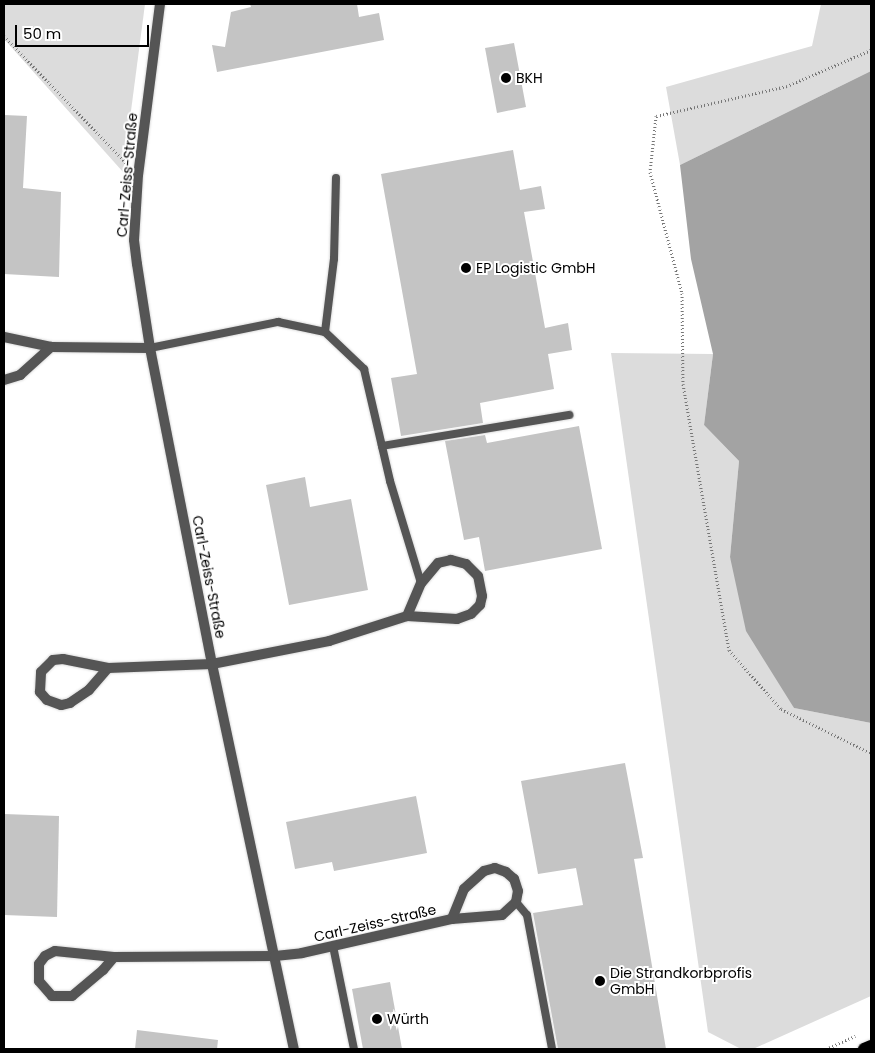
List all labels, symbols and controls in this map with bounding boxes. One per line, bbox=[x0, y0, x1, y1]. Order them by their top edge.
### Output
scale bar bbox=[18, 15, 151, 47]
text: 50 m bbox=[23, 23, 61, 44]
place label: BKH bbox=[516, 70, 543, 86]
marker: BKH bbox=[500, 72, 512, 84]
street label: Carl-Zeiss-Straße bbox=[113, 112, 141, 238]
place label: EP Logistic GmbH bbox=[476, 260, 595, 276]
marker: EP Logistic GmbH bbox=[460, 262, 472, 274]
street label: Carl-Zeiss-Straße bbox=[189, 514, 229, 640]
street label: Carl-Zeiss-Straße bbox=[312, 901, 438, 945]
place label: Die Strandkorbprofis GmbH bbox=[610, 965, 752, 998]
marker: Die Strandkorbprofis GmbH bbox=[594, 975, 606, 987]
place label: Würth bbox=[387, 1011, 429, 1027]
marker: Würth bbox=[371, 1013, 383, 1025]

